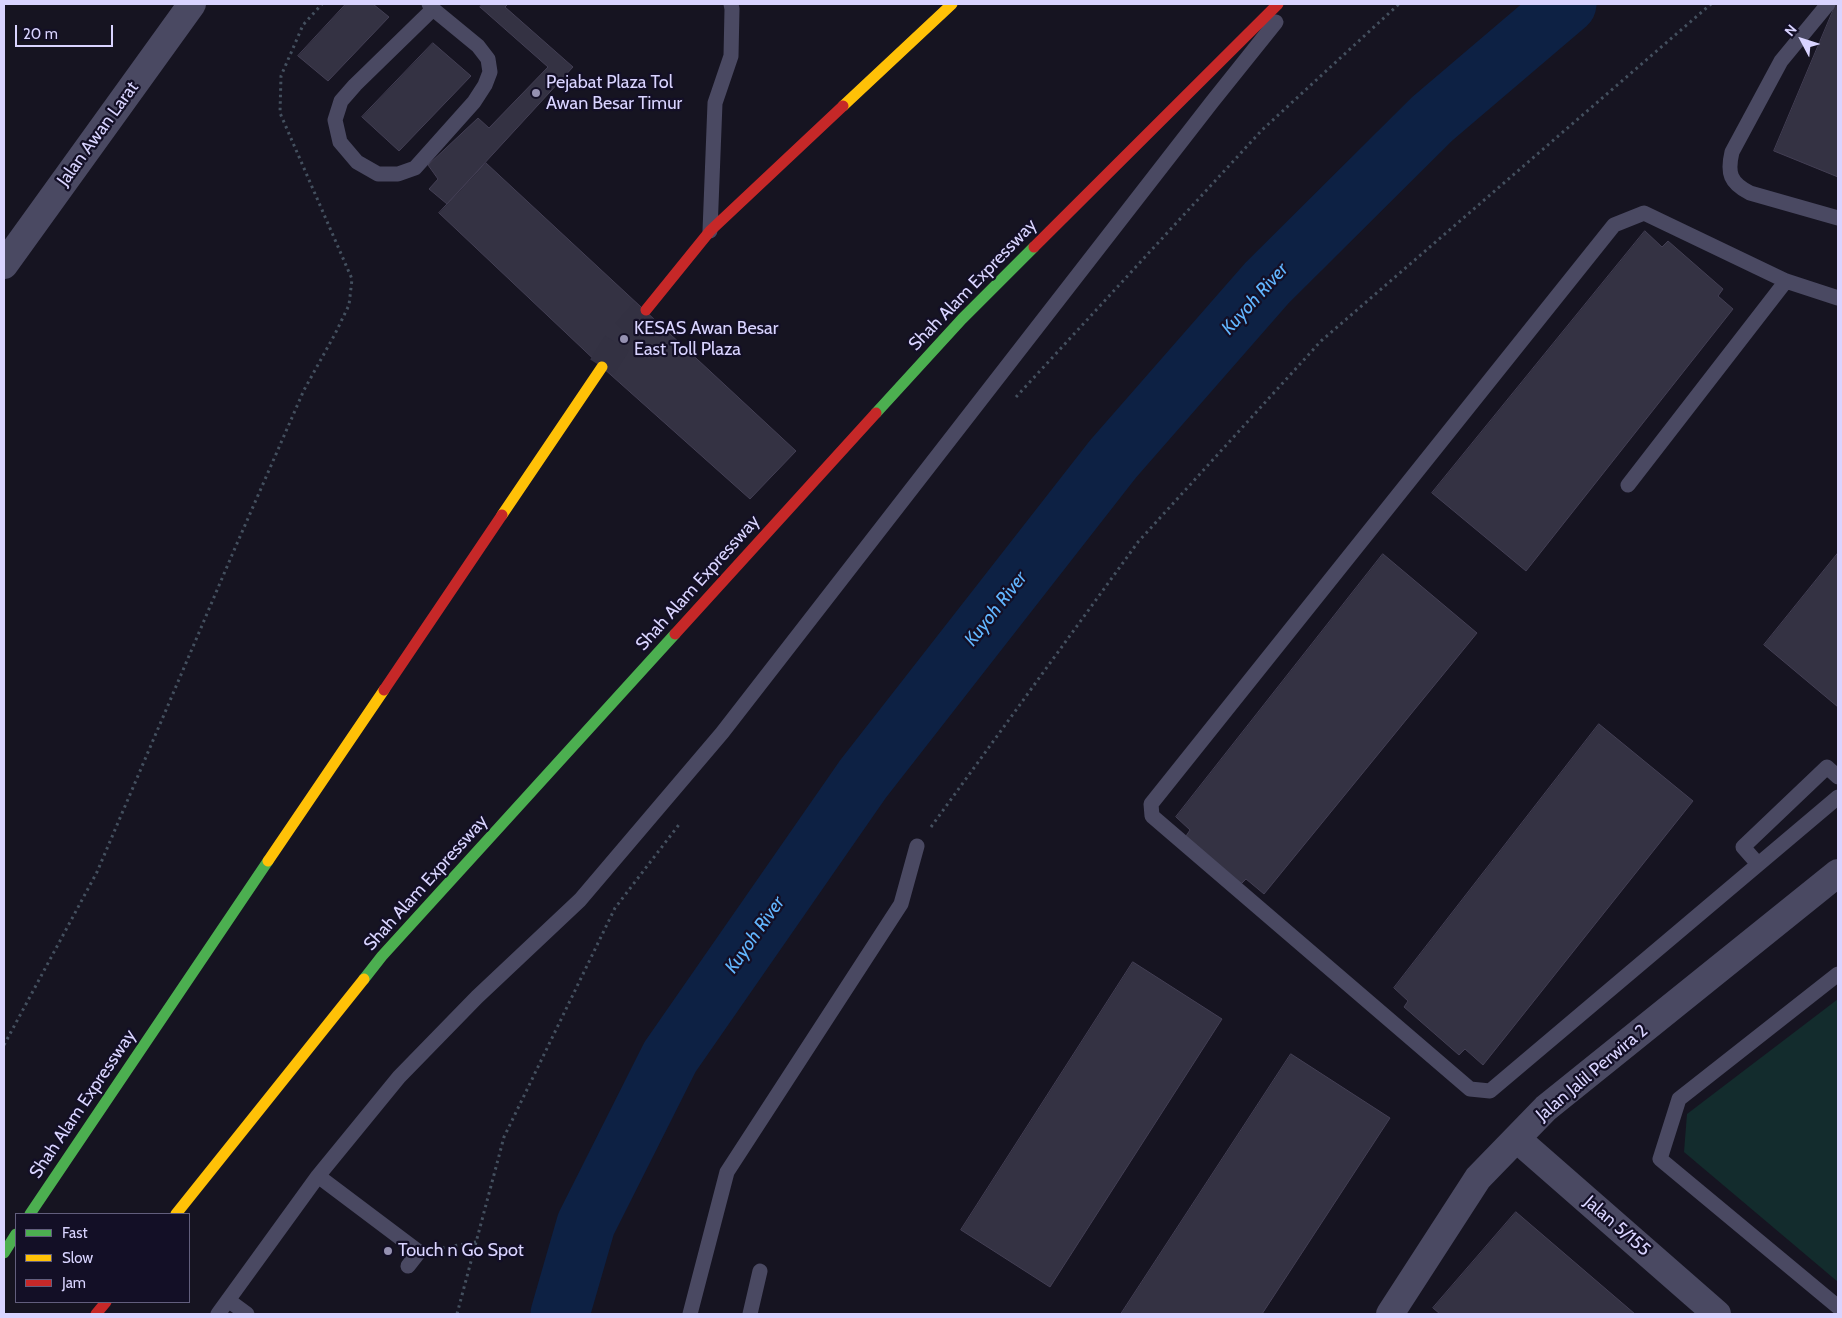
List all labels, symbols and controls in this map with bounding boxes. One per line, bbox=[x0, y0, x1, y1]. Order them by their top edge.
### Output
scale bar bbox=[18, 15, 115, 47]
north arrow bbox=[1777, 15, 1827, 65]
text: N bbox=[1780, 21, 1801, 40]
text: 20 m bbox=[23, 25, 58, 43]
place label: Pejabat Plaza Tol Awan Besar Timur bbox=[546, 72, 682, 115]
street label: Jalan Awan Larat bbox=[53, 77, 143, 191]
marker: Pejabat Plaza Tol Awan Besar Timur bbox=[530, 87, 542, 99]
street label: Shah Alam Expressway bbox=[905, 215, 1041, 355]
water label: Kuyoh River bbox=[1217, 258, 1293, 340]
place label: KESAS Awan Besar East Toll Plaza bbox=[634, 318, 778, 360]
marker: KESAS Awan Besar East Toll Plaza bbox=[618, 333, 630, 345]
street label: Shah Alam Expressway bbox=[632, 511, 764, 655]
water label: Kuyoh River bbox=[960, 567, 1032, 651]
street label: Shah Alam Expressway bbox=[360, 811, 492, 955]
water label: Kuyoh River bbox=[720, 892, 790, 978]
street label: Jalan Jalil Perwira 2 bbox=[1532, 1020, 1652, 1126]
street label: Shah Alam Expressway bbox=[25, 1026, 141, 1182]
street label: Jalan 5/155 bbox=[1579, 1191, 1655, 1261]
legend bbox=[15, 1213, 190, 1303]
text: Fast bbox=[62, 1224, 87, 1242]
place label: Touch n Go Spot bbox=[398, 1240, 524, 1262]
marker: Touch n Go Spot bbox=[382, 1245, 394, 1257]
text: Slow bbox=[62, 1249, 93, 1267]
text: Jam bbox=[62, 1274, 86, 1292]

